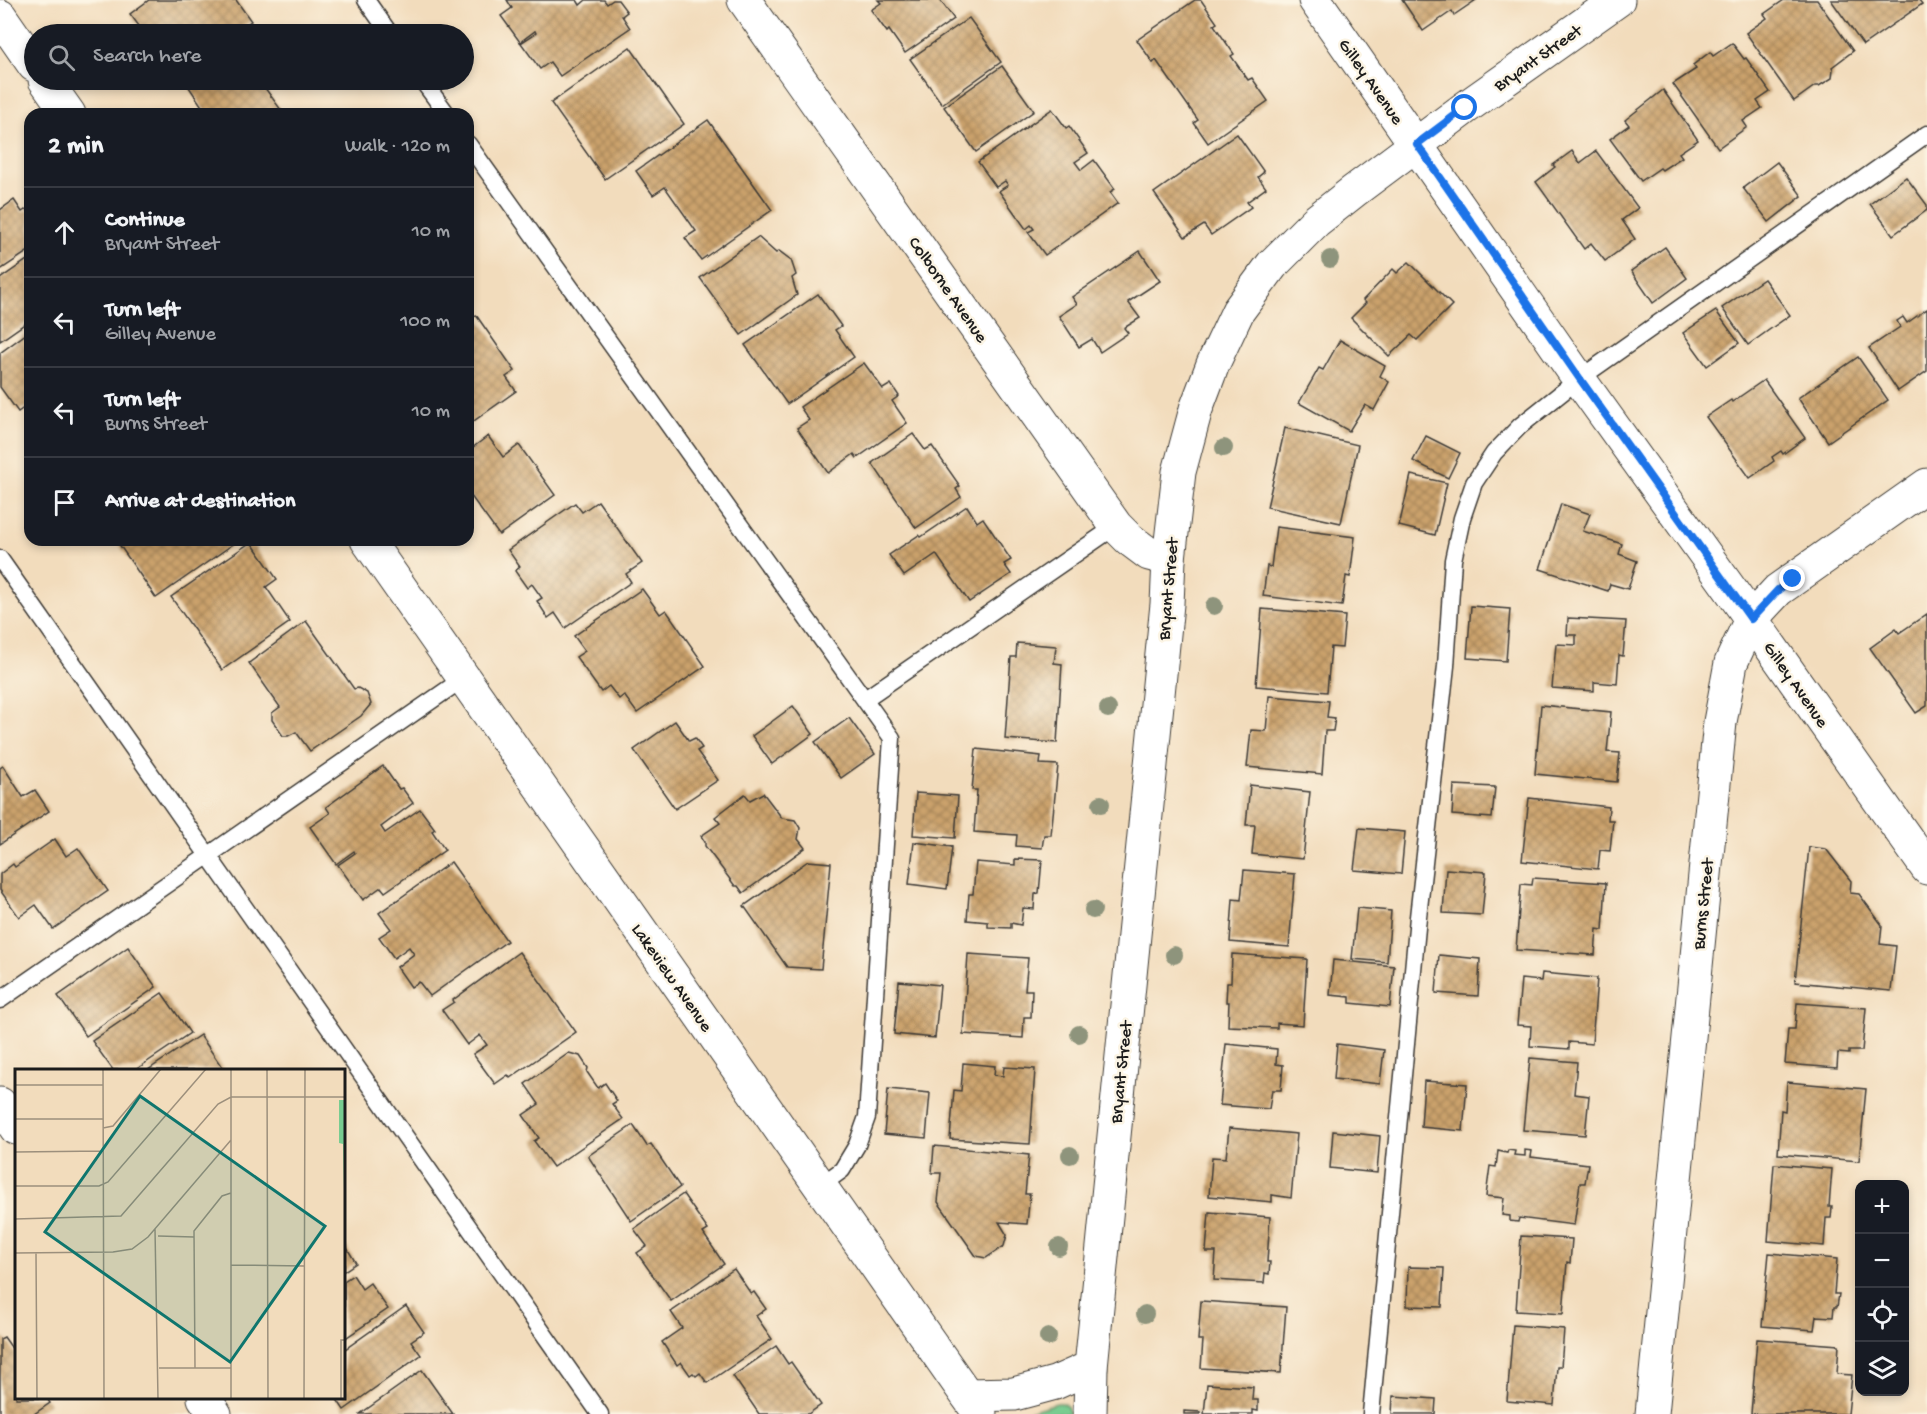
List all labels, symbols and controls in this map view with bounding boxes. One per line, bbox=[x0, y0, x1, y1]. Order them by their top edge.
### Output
street label: Bryant Street bbox=[1490, 20, 1588, 98]
search box bbox=[24, 24, 474, 90]
street label: Gilley Avenue bbox=[1333, 36, 1408, 130]
icon: search bbox=[45, 41, 78, 74]
text: Search here bbox=[93, 44, 201, 70]
route start bbox=[1451, 94, 1477, 120]
text: 2 min bbox=[48, 132, 103, 163]
text: Walk · 120 m bbox=[345, 136, 450, 159]
text: Continue bbox=[105, 208, 185, 234]
icon: ahead bbox=[48, 216, 81, 249]
text: 10 m bbox=[412, 221, 450, 244]
street label: Colborne Avenue bbox=[903, 233, 992, 348]
text: Bryant Street bbox=[105, 234, 219, 257]
text: Turn left bbox=[105, 298, 179, 324]
icon: left bbox=[48, 306, 81, 339]
text: 100 m bbox=[400, 311, 450, 334]
text: Gilley Avenue bbox=[105, 324, 216, 347]
text: Turn left bbox=[105, 388, 179, 414]
icon: left bbox=[48, 396, 81, 429]
text: 10 m bbox=[412, 401, 450, 424]
text: Burns Street bbox=[105, 414, 207, 437]
icon: arrive bbox=[48, 486, 81, 519]
text: Arrive at destination bbox=[105, 489, 295, 515]
street label: Bryant Street bbox=[1154, 536, 1185, 642]
route end bbox=[1779, 565, 1805, 591]
street label: Gilley Avenue bbox=[1758, 639, 1833, 733]
street label: Burns Street bbox=[1689, 856, 1720, 952]
street label: Lakeview Avenue bbox=[626, 920, 716, 1037]
street label: Bryant Street bbox=[1107, 1019, 1138, 1125]
inset map bbox=[15, 1069, 345, 1399]
map controls bbox=[1855, 1180, 1909, 1396]
button: + bbox=[1855, 1180, 1909, 1234]
button: − bbox=[1855, 1234, 1909, 1288]
button: locate bbox=[1855, 1288, 1909, 1342]
button: layers bbox=[1855, 1342, 1909, 1396]

